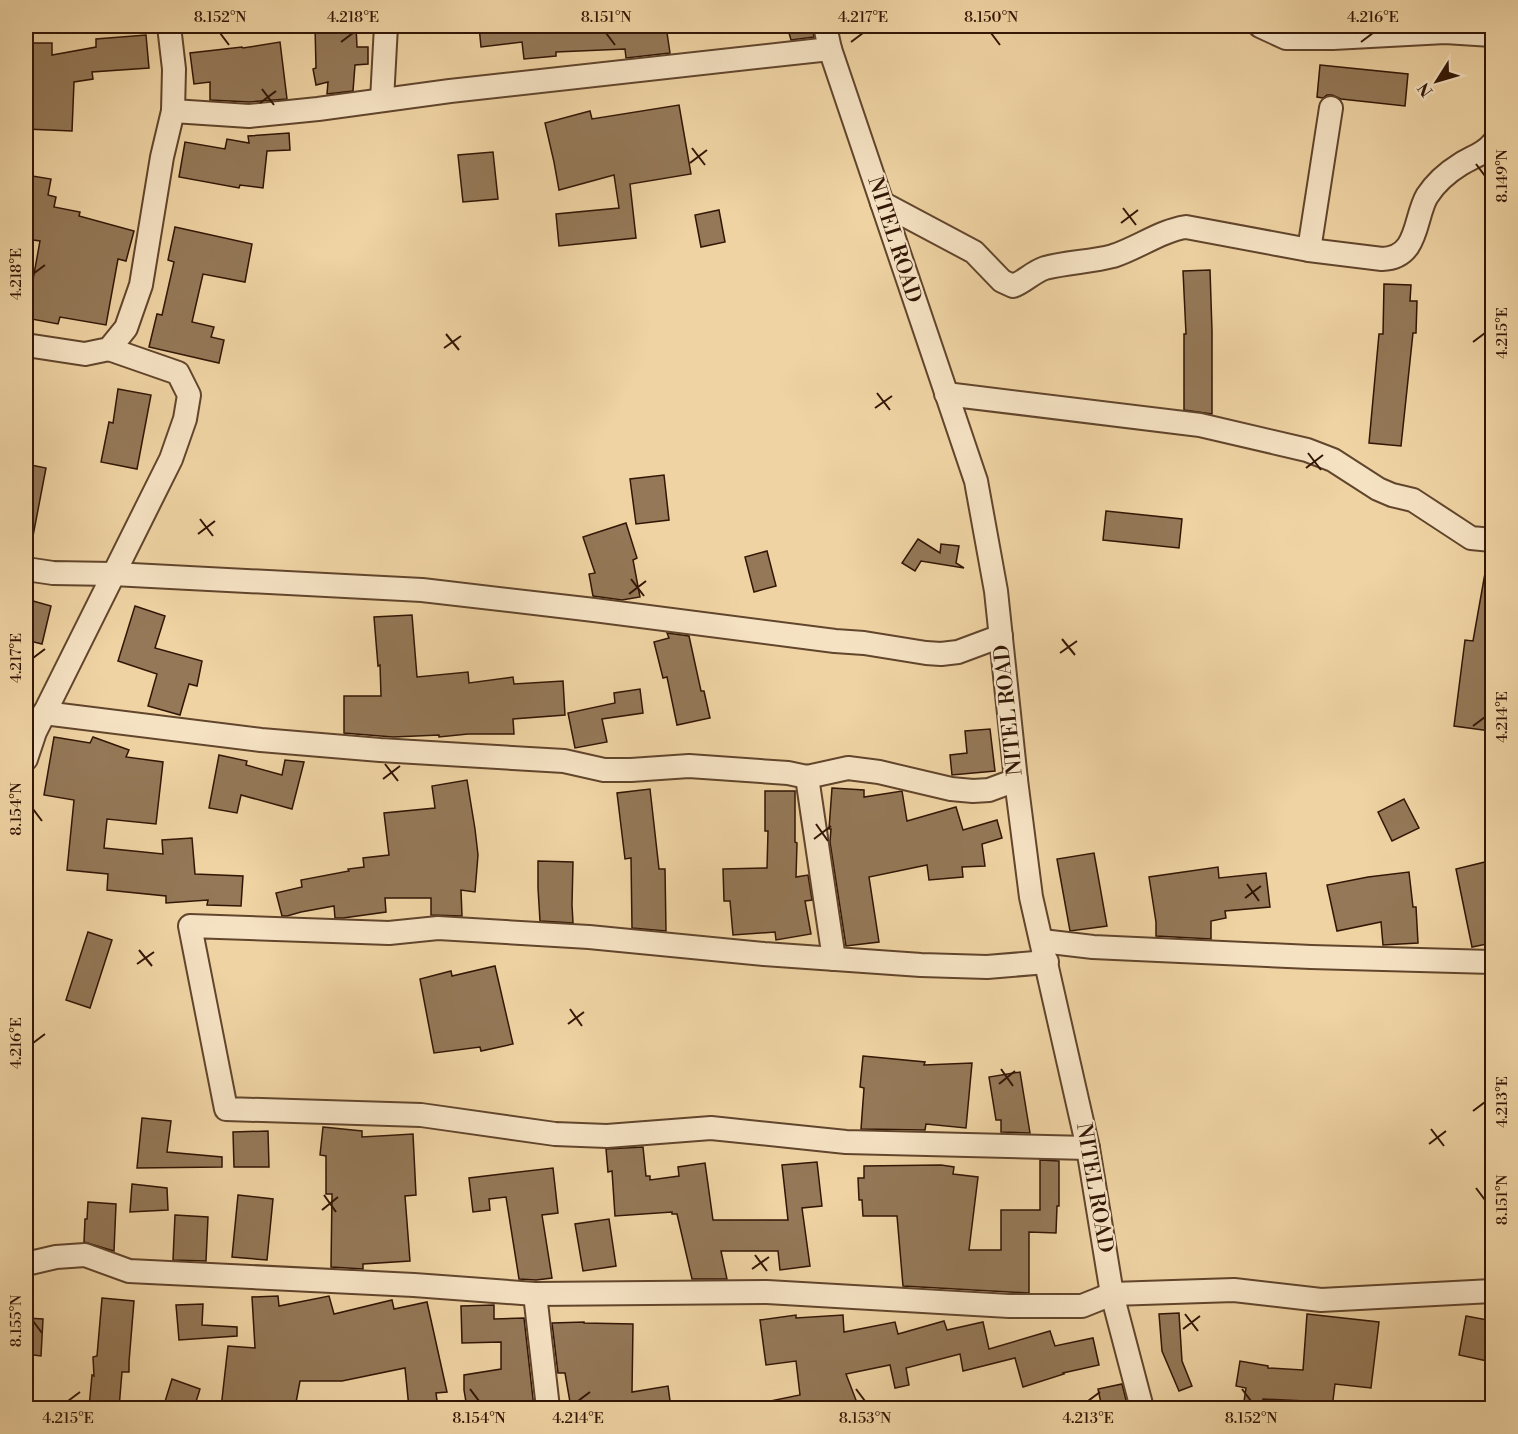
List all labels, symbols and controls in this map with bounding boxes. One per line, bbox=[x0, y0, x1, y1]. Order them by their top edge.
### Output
text: 8.152°N bbox=[194, 8, 246, 27]
text: 4.218°E bbox=[327, 8, 379, 27]
text: 8.151°N bbox=[581, 8, 631, 27]
text: 4.217°E bbox=[838, 8, 888, 27]
text: 8.150°N bbox=[964, 8, 1018, 27]
text: 4.216°E bbox=[1347, 8, 1399, 27]
north arrow bbox=[1407, 51, 1467, 111]
text: N bbox=[1414, 78, 1438, 100]
text: 8.149°N bbox=[1493, 149, 1512, 203]
street label: NITEL ROAD bbox=[861, 173, 927, 307]
text: 4.218°E bbox=[7, 248, 26, 300]
text: 4.215°E bbox=[1493, 307, 1512, 359]
text: 4.217°E bbox=[7, 633, 26, 683]
street label: NITEL ROAD bbox=[989, 643, 1029, 777]
text: 4.214°E bbox=[1493, 691, 1512, 743]
text: 8.154°N bbox=[7, 782, 26, 836]
text: 4.216°E bbox=[7, 1017, 26, 1069]
text: 4.213°E bbox=[1493, 1076, 1512, 1128]
street label: NITEL ROAD bbox=[1070, 1121, 1118, 1255]
text: 8.151°N bbox=[1493, 1175, 1512, 1225]
text: 8.155°N bbox=[7, 1295, 26, 1347]
text: 4.215°E bbox=[42, 1409, 94, 1428]
text: 8.154°N bbox=[452, 1409, 506, 1428]
text: 4.214°E bbox=[552, 1409, 604, 1428]
text: 8.153°N bbox=[839, 1409, 891, 1428]
text: 4.213°E bbox=[1062, 1409, 1114, 1428]
text: 8.152°N bbox=[1225, 1409, 1277, 1428]

